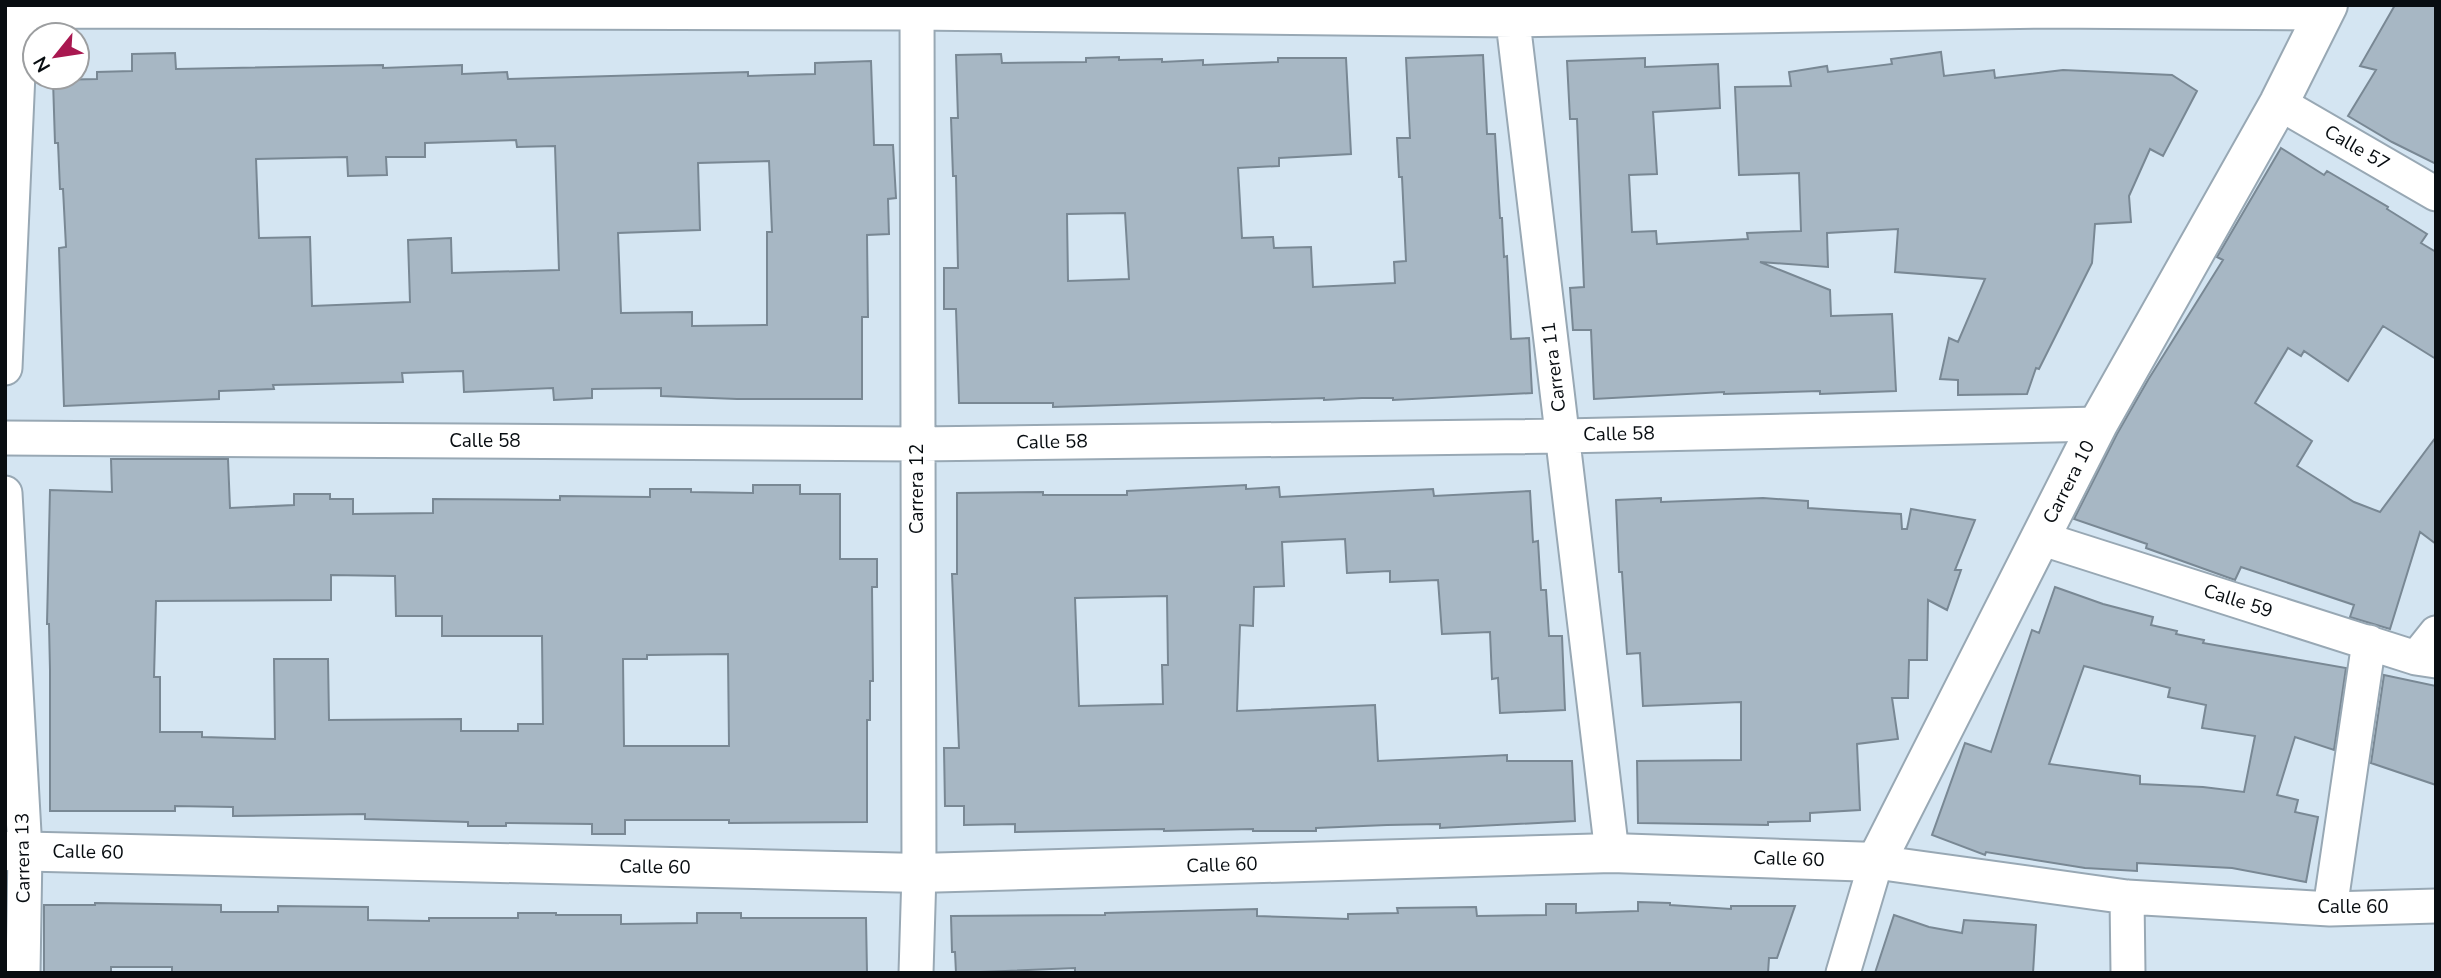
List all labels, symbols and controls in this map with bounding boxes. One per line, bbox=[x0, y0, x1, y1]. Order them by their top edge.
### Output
north arrow bbox=[21, 21, 91, 91]
text: N bbox=[27, 51, 57, 77]
street label: Calle 57 bbox=[2320, 119, 2394, 177]
street label: Carrera 11 bbox=[1536, 320, 1572, 414]
street label: Calle 58 bbox=[1583, 420, 1655, 448]
street label: Calle 58 bbox=[449, 428, 521, 454]
street label: Calle 58 bbox=[1016, 428, 1088, 456]
street label: Carrera 10 bbox=[2037, 436, 2101, 528]
street label: Carrera 12 bbox=[904, 444, 930, 534]
street label: Calle 59 bbox=[2200, 578, 2276, 624]
street label: Carrera 13 bbox=[9, 812, 37, 904]
street label: Calle 60 bbox=[52, 838, 124, 866]
street label: Calle 60 bbox=[1753, 845, 1825, 873]
street label: Calle 60 bbox=[1186, 851, 1258, 879]
street label: Calle 60 bbox=[619, 853, 691, 881]
street label: Calle 60 bbox=[2317, 894, 2389, 920]

